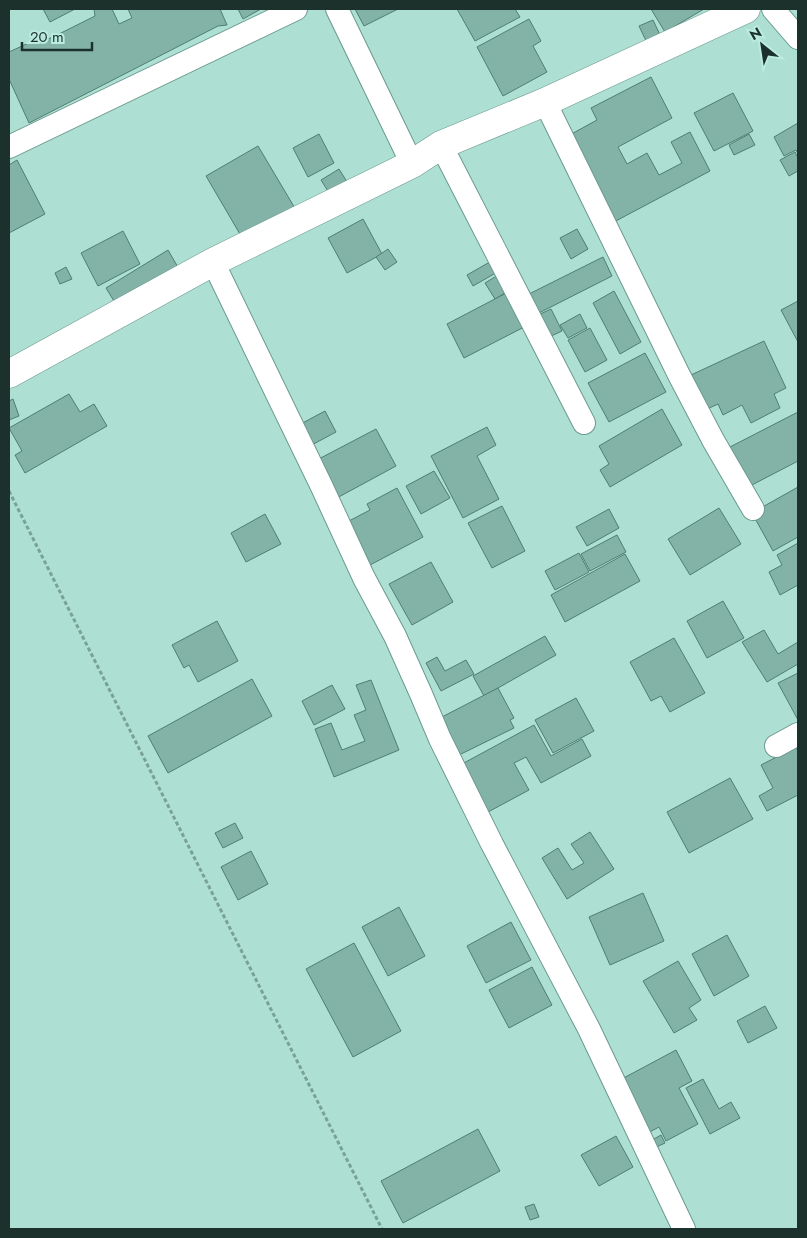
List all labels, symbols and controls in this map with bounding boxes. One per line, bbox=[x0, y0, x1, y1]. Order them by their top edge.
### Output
scale bar bbox=[22, 20, 92, 52]
north arrow bbox=[737, 20, 787, 70]
text: N bbox=[746, 22, 765, 45]
text: 20 m bbox=[30, 26, 64, 48]

